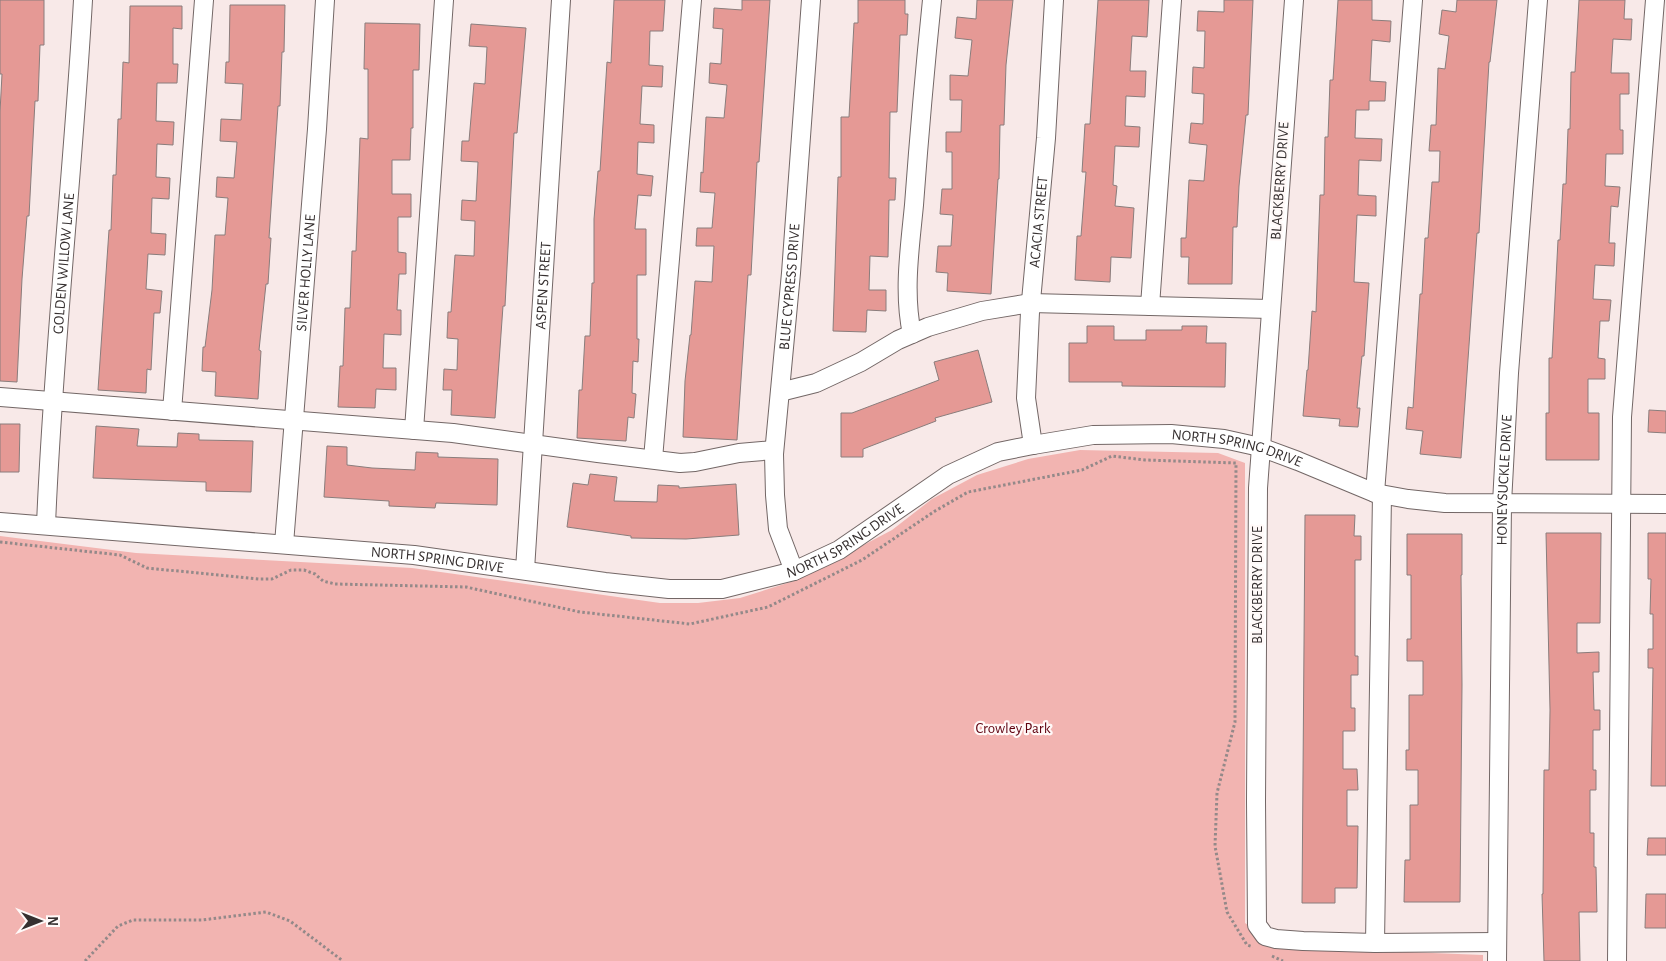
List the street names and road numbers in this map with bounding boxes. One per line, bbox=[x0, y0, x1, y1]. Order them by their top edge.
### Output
street label: BLACKBERRY DRIVE bbox=[1268, 122, 1292, 240]
street label: ACACIA STREET bbox=[1027, 175, 1050, 269]
street label: GOLDEN WILLOW LANE bbox=[50, 192, 77, 335]
street label: SILVER HOLLY LANE bbox=[293, 214, 318, 332]
street label: BLUE CYPRESS DRIVE bbox=[776, 223, 802, 351]
street label: ASPEN STREET bbox=[533, 241, 553, 330]
street label: HONEYSUCKLE DRIVE bbox=[1494, 414, 1514, 546]
street label: NORTH SPRING DRIVE bbox=[1171, 427, 1304, 469]
street label: NORTH SPRING DRIVE bbox=[785, 501, 906, 580]
street label: BLACKBERRY DRIVE bbox=[1250, 526, 1265, 644]
street label: NORTH SPRING DRIVE bbox=[370, 544, 505, 575]

